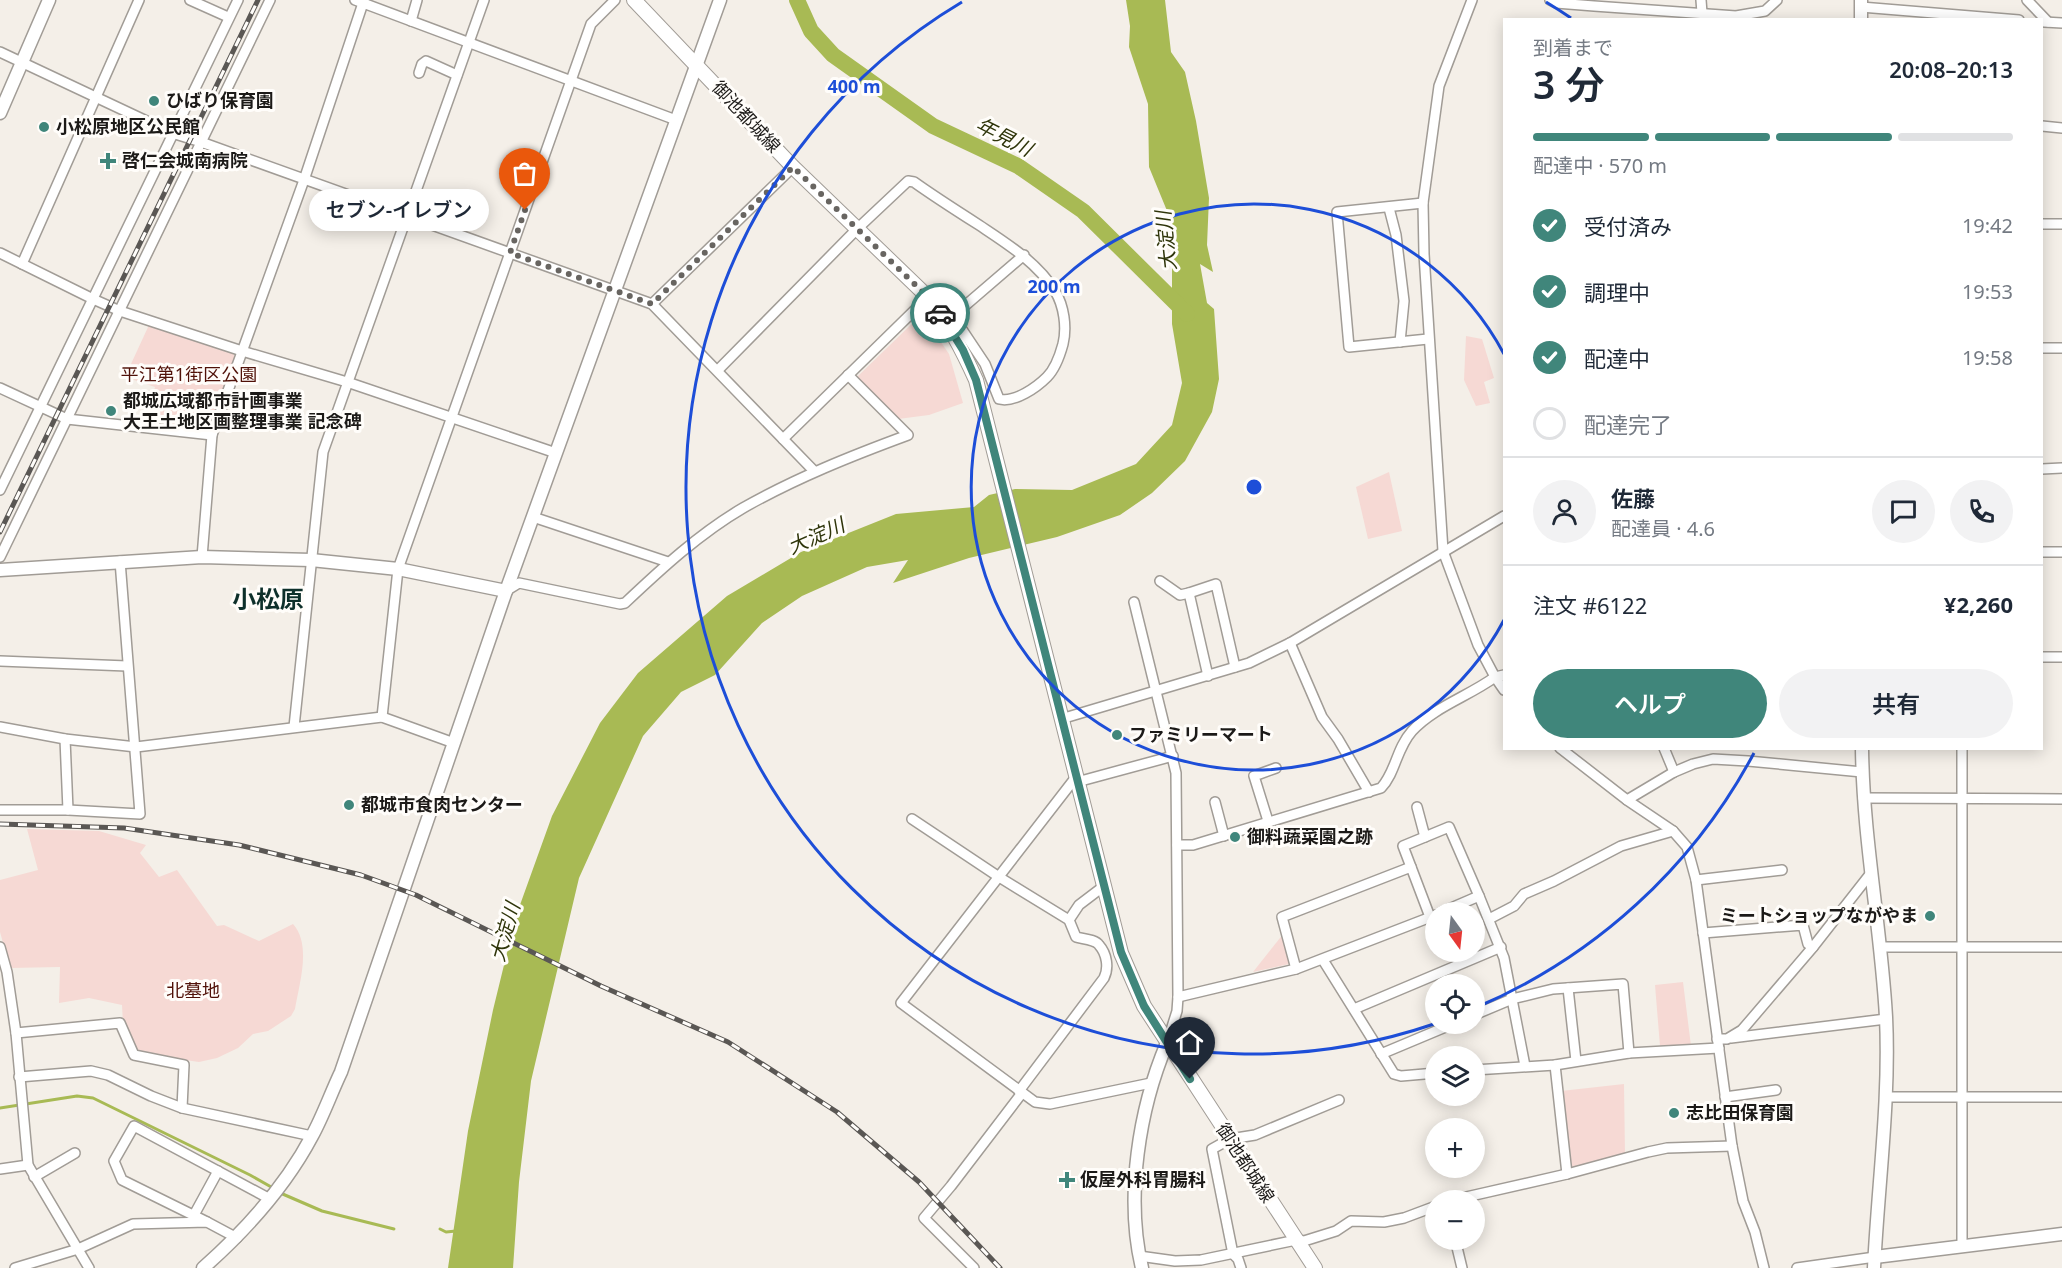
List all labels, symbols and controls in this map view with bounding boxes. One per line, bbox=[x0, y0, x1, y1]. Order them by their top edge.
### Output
text: 到着まで bbox=[1533, 34, 1613, 61]
text: 20:08–20:13 bbox=[1889, 54, 2013, 84]
text: 3 分 bbox=[1533, 57, 1604, 110]
text: 400 m bbox=[827, 74, 881, 98]
street label: 御池都城線 bbox=[707, 75, 786, 157]
place label: ひばり保育園 bbox=[166, 88, 274, 112]
marker: ひばり保育園 bbox=[147, 94, 161, 108]
water label: 年見川 bbox=[971, 111, 1039, 163]
place label: 小松原地区公民館 bbox=[56, 114, 200, 138]
marker: 小松原地区公民館 bbox=[37, 120, 51, 134]
place label: 啓仁会城南病院 bbox=[122, 148, 248, 172]
pin bbox=[499, 148, 550, 210]
marker: 啓仁会城南病院 bbox=[99, 152, 117, 170]
text: 配達中 · 570 m bbox=[1533, 152, 1667, 179]
icon: bag bbox=[508, 157, 541, 190]
callout: セブン-イレブン bbox=[309, 189, 489, 231]
text: セブン-イレブン bbox=[326, 196, 472, 223]
water label: 大淀川 bbox=[1149, 208, 1182, 272]
icon: check bbox=[1533, 209, 1566, 242]
text: 受付済み bbox=[1584, 211, 1672, 241]
text: 19:42 bbox=[1962, 212, 2013, 239]
text: 200 m bbox=[1027, 274, 1081, 298]
icon: check bbox=[1533, 275, 1566, 308]
text: 調理中 bbox=[1584, 277, 1650, 307]
text: 19:53 bbox=[1962, 278, 2013, 305]
courier bbox=[910, 283, 970, 343]
icon: car bbox=[924, 297, 957, 330]
icon: check bbox=[1533, 341, 1566, 374]
text: 配達中 bbox=[1584, 343, 1650, 373]
text: 19:58 bbox=[1962, 344, 2013, 371]
park label: 平江第1街区公園 bbox=[121, 362, 257, 386]
place label: 都城広域都市計画事業 大王土地区画整理事業 記念碑 bbox=[123, 388, 362, 433]
marker: 都城広域都市計画事業 大王土地区画整理事業 記念碑 bbox=[104, 404, 118, 418]
text: 配達完了 bbox=[1584, 409, 1672, 439]
centre of rings bbox=[1244, 477, 1264, 497]
button: person bbox=[1533, 480, 1596, 543]
button: chat bbox=[1872, 480, 1935, 543]
button: phone bbox=[1950, 480, 2013, 543]
text: 佐藤 bbox=[1611, 483, 1655, 513]
water label: 大淀川 bbox=[783, 510, 851, 560]
text: 配達員 · 4.6 bbox=[1611, 515, 1715, 542]
district label: 小松原 bbox=[232, 582, 304, 615]
text: ¥2,260 bbox=[1944, 589, 2013, 619]
text: 注文 #6122 bbox=[1533, 590, 1647, 620]
button: ヘルプ bbox=[1533, 669, 1767, 738]
button: 共有 bbox=[1779, 669, 2013, 738]
place label: ファミリーマート bbox=[1129, 722, 1273, 746]
marker: ファミリーマート bbox=[1110, 728, 1124, 742]
place label: 都城市食肉センター bbox=[361, 792, 523, 816]
marker: 都城市食肉センター bbox=[342, 798, 356, 812]
place label: 御料蔬菜園之跡 bbox=[1246, 824, 1373, 848]
marker: 御料蔬菜園之跡 bbox=[1228, 830, 1242, 844]
water label: 大淀川 bbox=[483, 897, 526, 964]
north arrow bbox=[1425, 902, 1485, 962]
map controls bbox=[1425, 902, 1485, 1250]
place label: ミートショップながやま bbox=[1720, 903, 1918, 927]
marker: ミートショップながやま bbox=[1923, 909, 1937, 923]
button: locate bbox=[1425, 974, 1485, 1034]
park label: 北墓地 bbox=[166, 978, 220, 1002]
pin bbox=[1164, 1017, 1215, 1079]
icon: home bbox=[1173, 1026, 1206, 1059]
button: layers bbox=[1425, 1046, 1485, 1106]
place label: 志比田保育園 bbox=[1686, 1100, 1794, 1124]
marker: 志比田保育園 bbox=[1667, 1106, 1681, 1120]
street label: 御池都城線 bbox=[1211, 1118, 1280, 1207]
button: + bbox=[1425, 1118, 1485, 1178]
place label: 仮屋外科胃腸科 bbox=[1080, 1167, 1206, 1191]
marker: 仮屋外科胃腸科 bbox=[1058, 1171, 1076, 1189]
button: − bbox=[1425, 1190, 1485, 1250]

